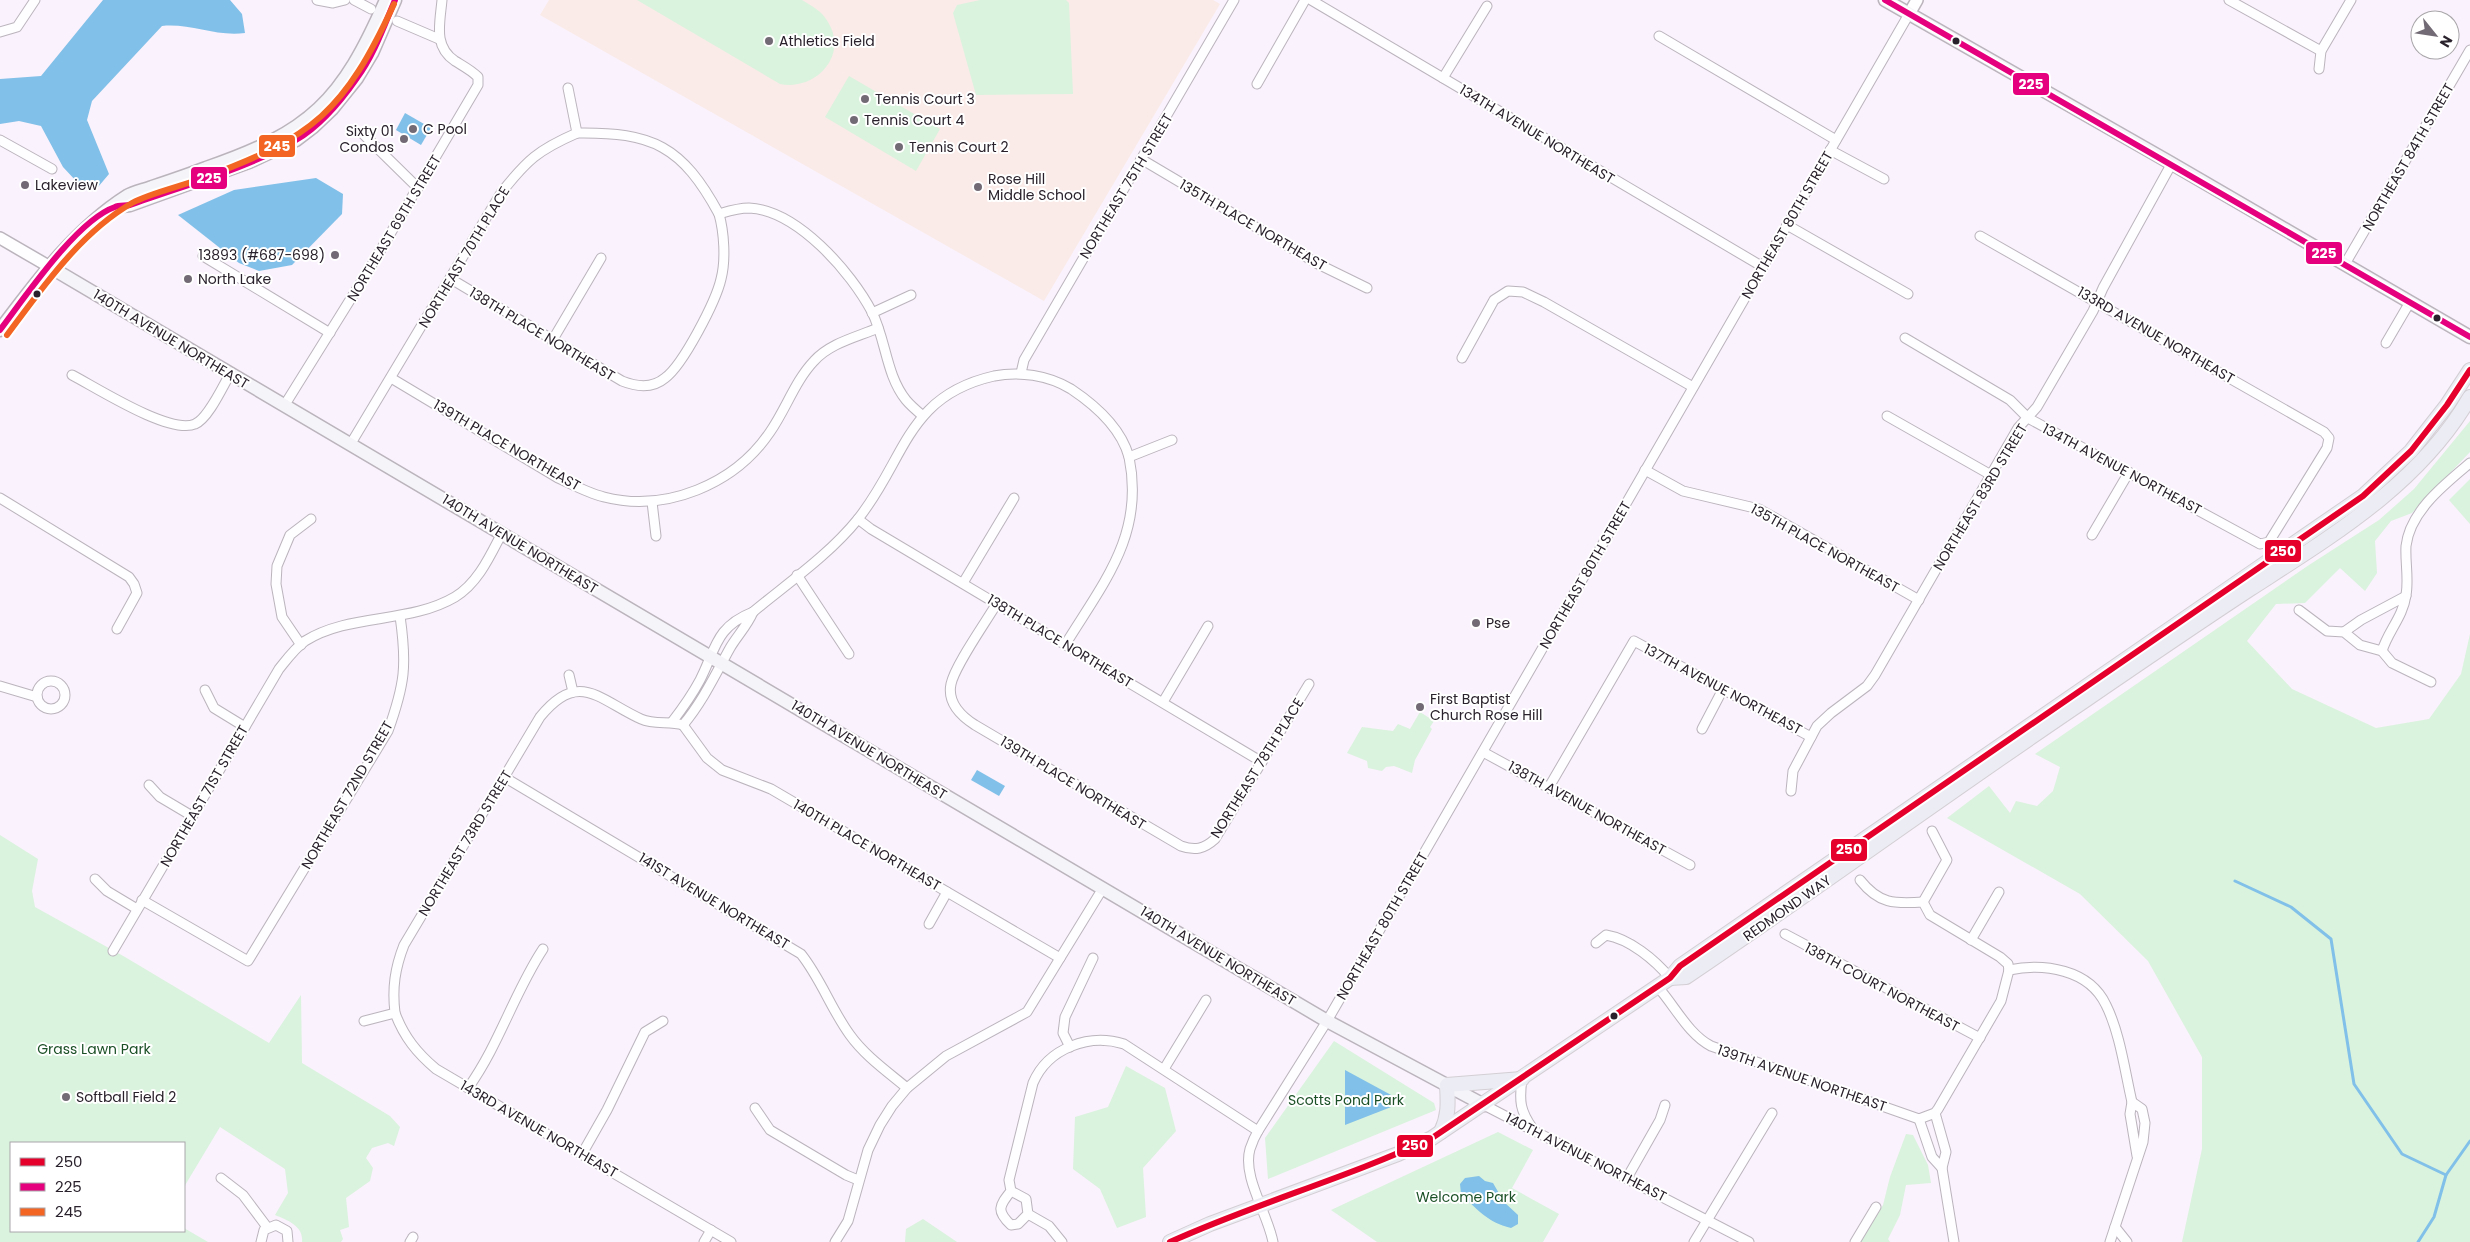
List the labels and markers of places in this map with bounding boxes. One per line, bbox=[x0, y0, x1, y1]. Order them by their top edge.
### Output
place label: Athletics Field bbox=[779, 31, 875, 51]
marker: Athletics Field bbox=[763, 35, 775, 47]
unlabelled marker bbox=[1951, 36, 1961, 46]
place label: Tennis Court 3 bbox=[875, 89, 975, 109]
marker: Tennis Court 3 bbox=[859, 93, 871, 105]
place label: Tennis Court 4 bbox=[864, 110, 964, 130]
marker: Tennis Court 4 bbox=[848, 114, 860, 126]
place label: C Pool bbox=[423, 119, 467, 139]
place label: Sixty 01 Condos bbox=[340, 121, 394, 157]
marker: C Pool bbox=[407, 123, 419, 135]
marker: Sixty 01 Condos bbox=[398, 133, 410, 145]
place label: Tennis Court 2 bbox=[909, 137, 1009, 157]
marker: Tennis Court 2 bbox=[893, 141, 905, 153]
place label: Rose Hill Middle School bbox=[988, 169, 1085, 205]
place label: Lakeview bbox=[35, 175, 98, 195]
marker: Lakeview bbox=[19, 179, 31, 191]
marker: Rose Hill Middle School bbox=[972, 181, 984, 193]
place label: 13893 (#687-698) bbox=[199, 245, 325, 265]
marker: 13893 (#687-698) bbox=[329, 249, 341, 261]
place label: North Lake bbox=[198, 269, 272, 289]
marker: North Lake bbox=[182, 273, 194, 285]
unlabelled marker bbox=[32, 289, 42, 299]
unlabelled marker bbox=[2432, 313, 2442, 323]
place label: Pse bbox=[1486, 613, 1510, 633]
marker: Pse bbox=[1470, 617, 1482, 629]
place label: First Baptist Church Rose Hill bbox=[1430, 689, 1542, 725]
marker: First Baptist Church Rose Hill bbox=[1414, 701, 1426, 713]
unlabelled marker bbox=[1609, 1011, 1619, 1021]
place label: Softball Field 2 bbox=[76, 1087, 176, 1107]
marker: Softball Field 2 bbox=[60, 1091, 72, 1103]

